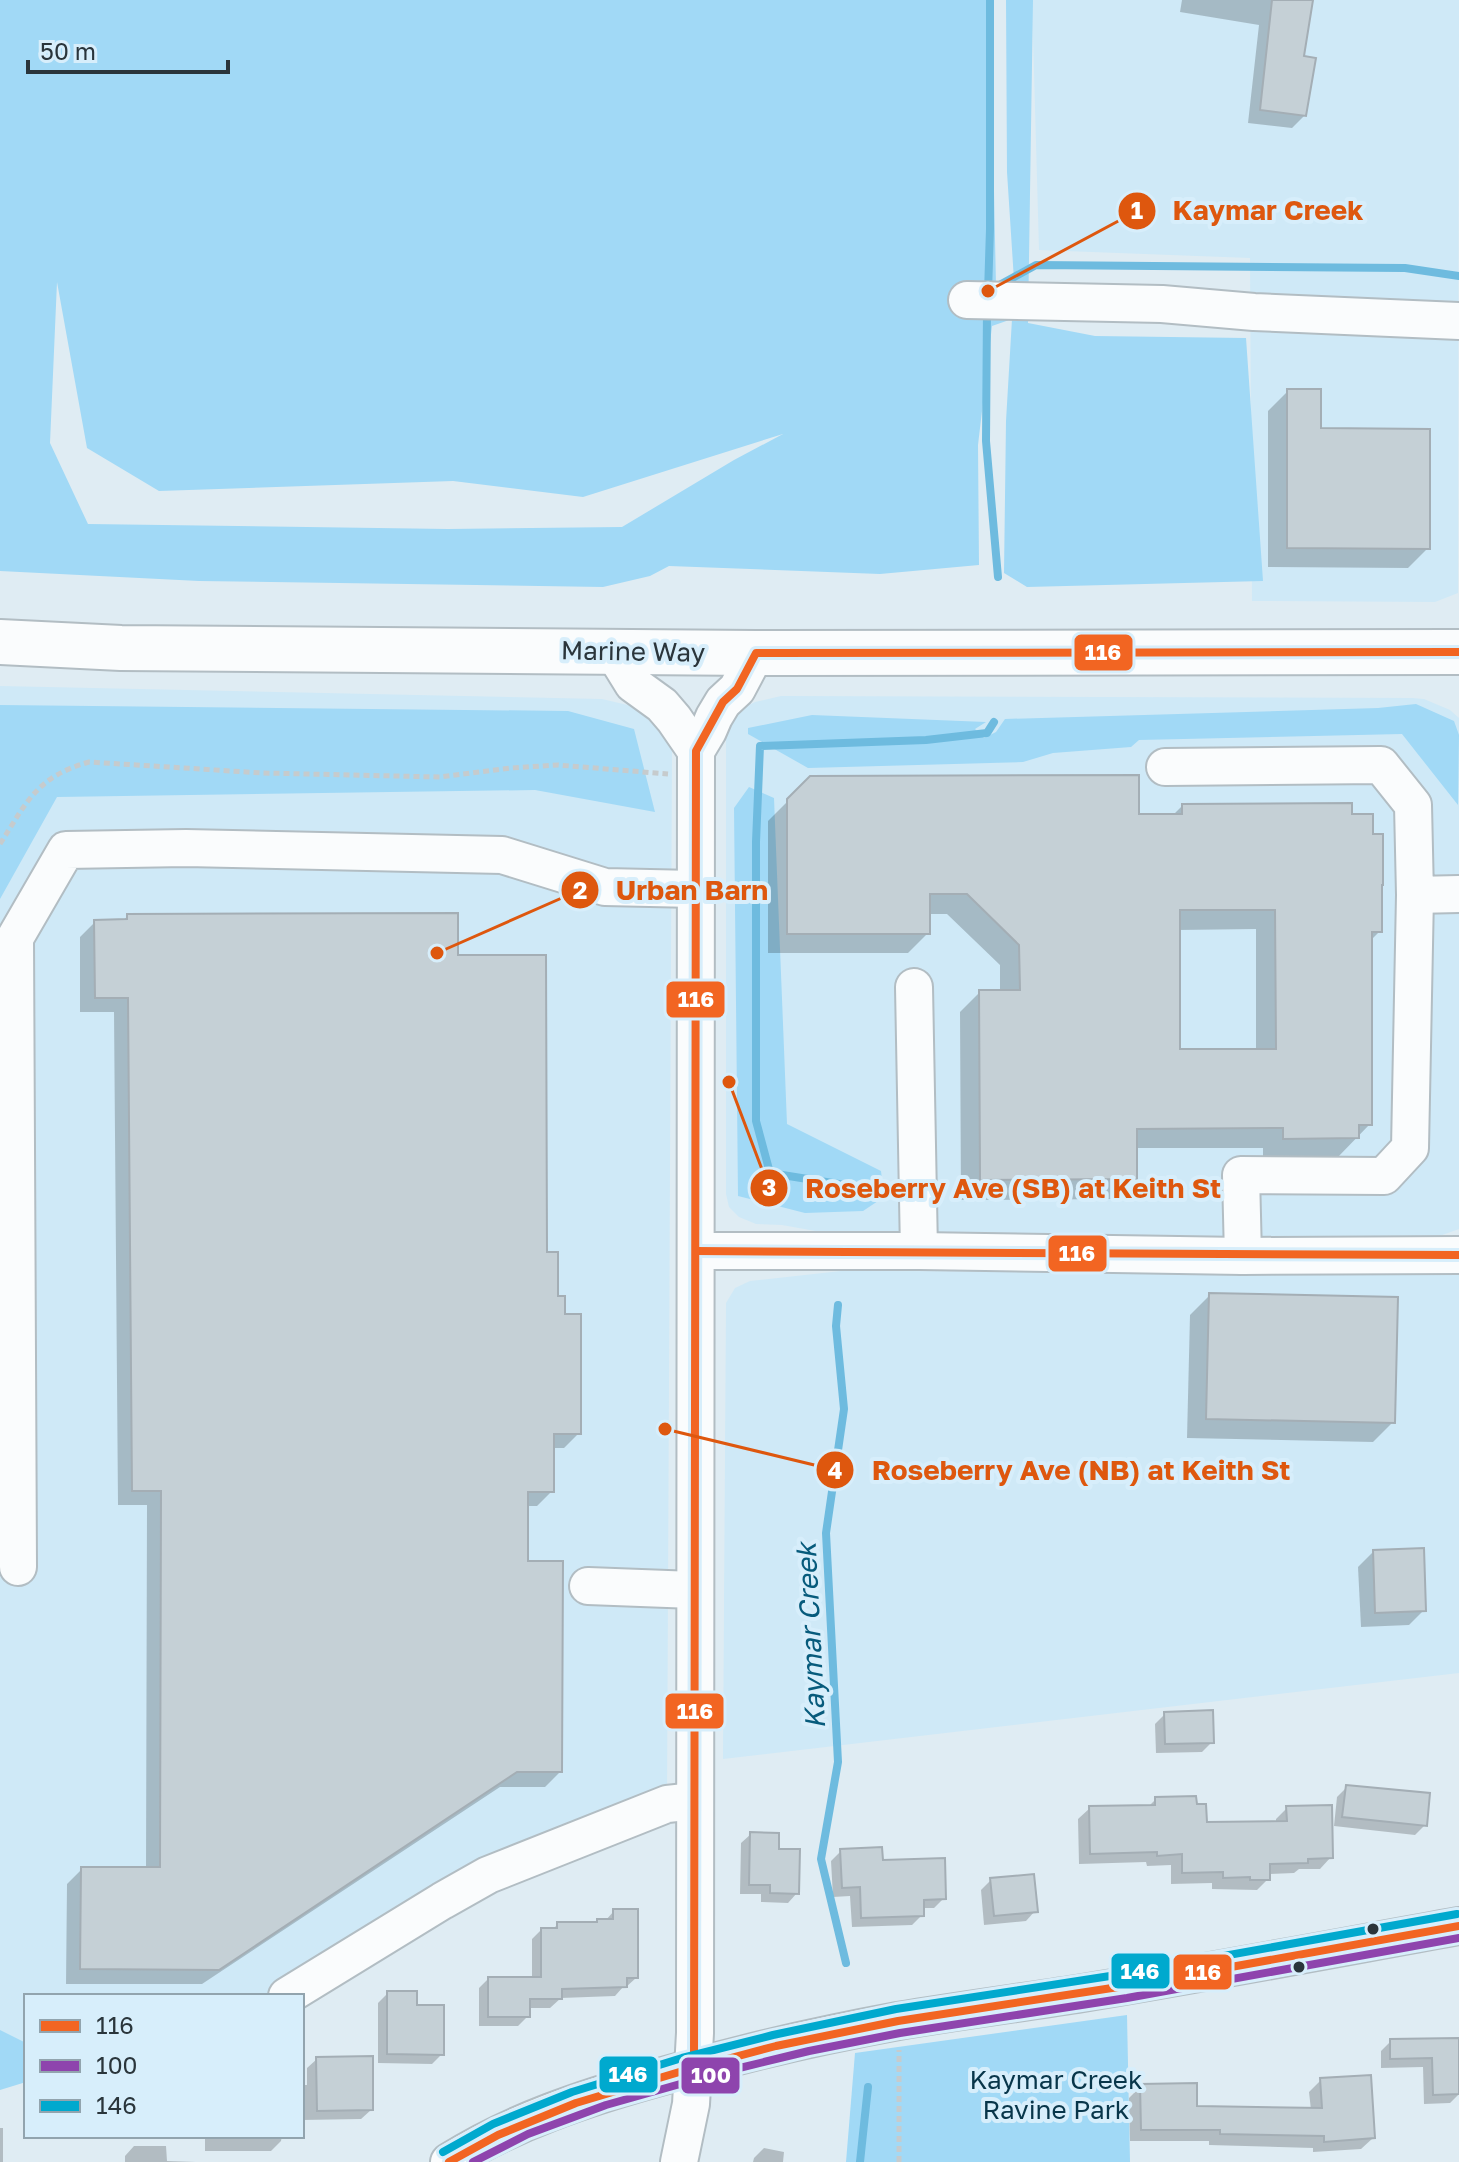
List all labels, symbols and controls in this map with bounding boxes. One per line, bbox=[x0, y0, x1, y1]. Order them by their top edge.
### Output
scale bar bbox=[28, 24, 228, 74]
text: 50 m bbox=[40, 36, 96, 65]
callout: Kaymar Creek bbox=[1117, 185, 1380, 237]
text: Kaymar Creek bbox=[1173, 193, 1363, 226]
text: 1 bbox=[1131, 195, 1143, 224]
line badge: 116 bbox=[1073, 633, 1134, 672]
street label: Marine Way bbox=[561, 634, 706, 668]
text: 116 bbox=[1085, 638, 1121, 665]
callout: Urban Barn bbox=[560, 864, 784, 916]
text: Urban Barn bbox=[616, 873, 768, 906]
text: 2 bbox=[573, 875, 587, 904]
line badge: 116 bbox=[665, 980, 726, 1019]
text: 116 bbox=[678, 985, 714, 1012]
callout: Roseberry Ave (SB) at Keith St bbox=[749, 1162, 1237, 1214]
text: Roseberry Ave (SB) at Keith St bbox=[805, 1171, 1221, 1204]
text: 3 bbox=[762, 1172, 776, 1201]
line badge: 116 bbox=[1047, 1234, 1108, 1273]
text: 116 bbox=[1059, 1239, 1095, 1266]
callout: Roseberry Ave (NB) at Keith St bbox=[815, 1444, 1306, 1496]
text: Roseberry Ave (NB) at Keith St bbox=[872, 1453, 1290, 1486]
text: 4 bbox=[828, 1455, 843, 1484]
water label: Kaymar Creek bbox=[788, 1539, 831, 1730]
line badge: 116 bbox=[664, 1692, 725, 1730]
text: 116 bbox=[677, 1697, 713, 1724]
unlabelled marker bbox=[1365, 1921, 1381, 1937]
line badge: 146 bbox=[1110, 1952, 1171, 1990]
line badge: 116 bbox=[1172, 1953, 1233, 1991]
text: 146 bbox=[1120, 1957, 1160, 1984]
text: 116 bbox=[1185, 1958, 1221, 1985]
unlabelled marker bbox=[1291, 1959, 1307, 1975]
legend bbox=[24, 1994, 304, 2138]
text: 116 bbox=[96, 2010, 134, 2039]
text: 100 bbox=[96, 2050, 137, 2079]
line badge: 146 bbox=[598, 2055, 659, 2094]
line badge: 100 bbox=[680, 2056, 741, 2095]
text: 146 bbox=[608, 2060, 648, 2087]
text: 100 bbox=[691, 2061, 731, 2088]
park label: Kaymar Creek Ravine Park bbox=[969, 2064, 1143, 2125]
text: 146 bbox=[96, 2090, 137, 2119]

